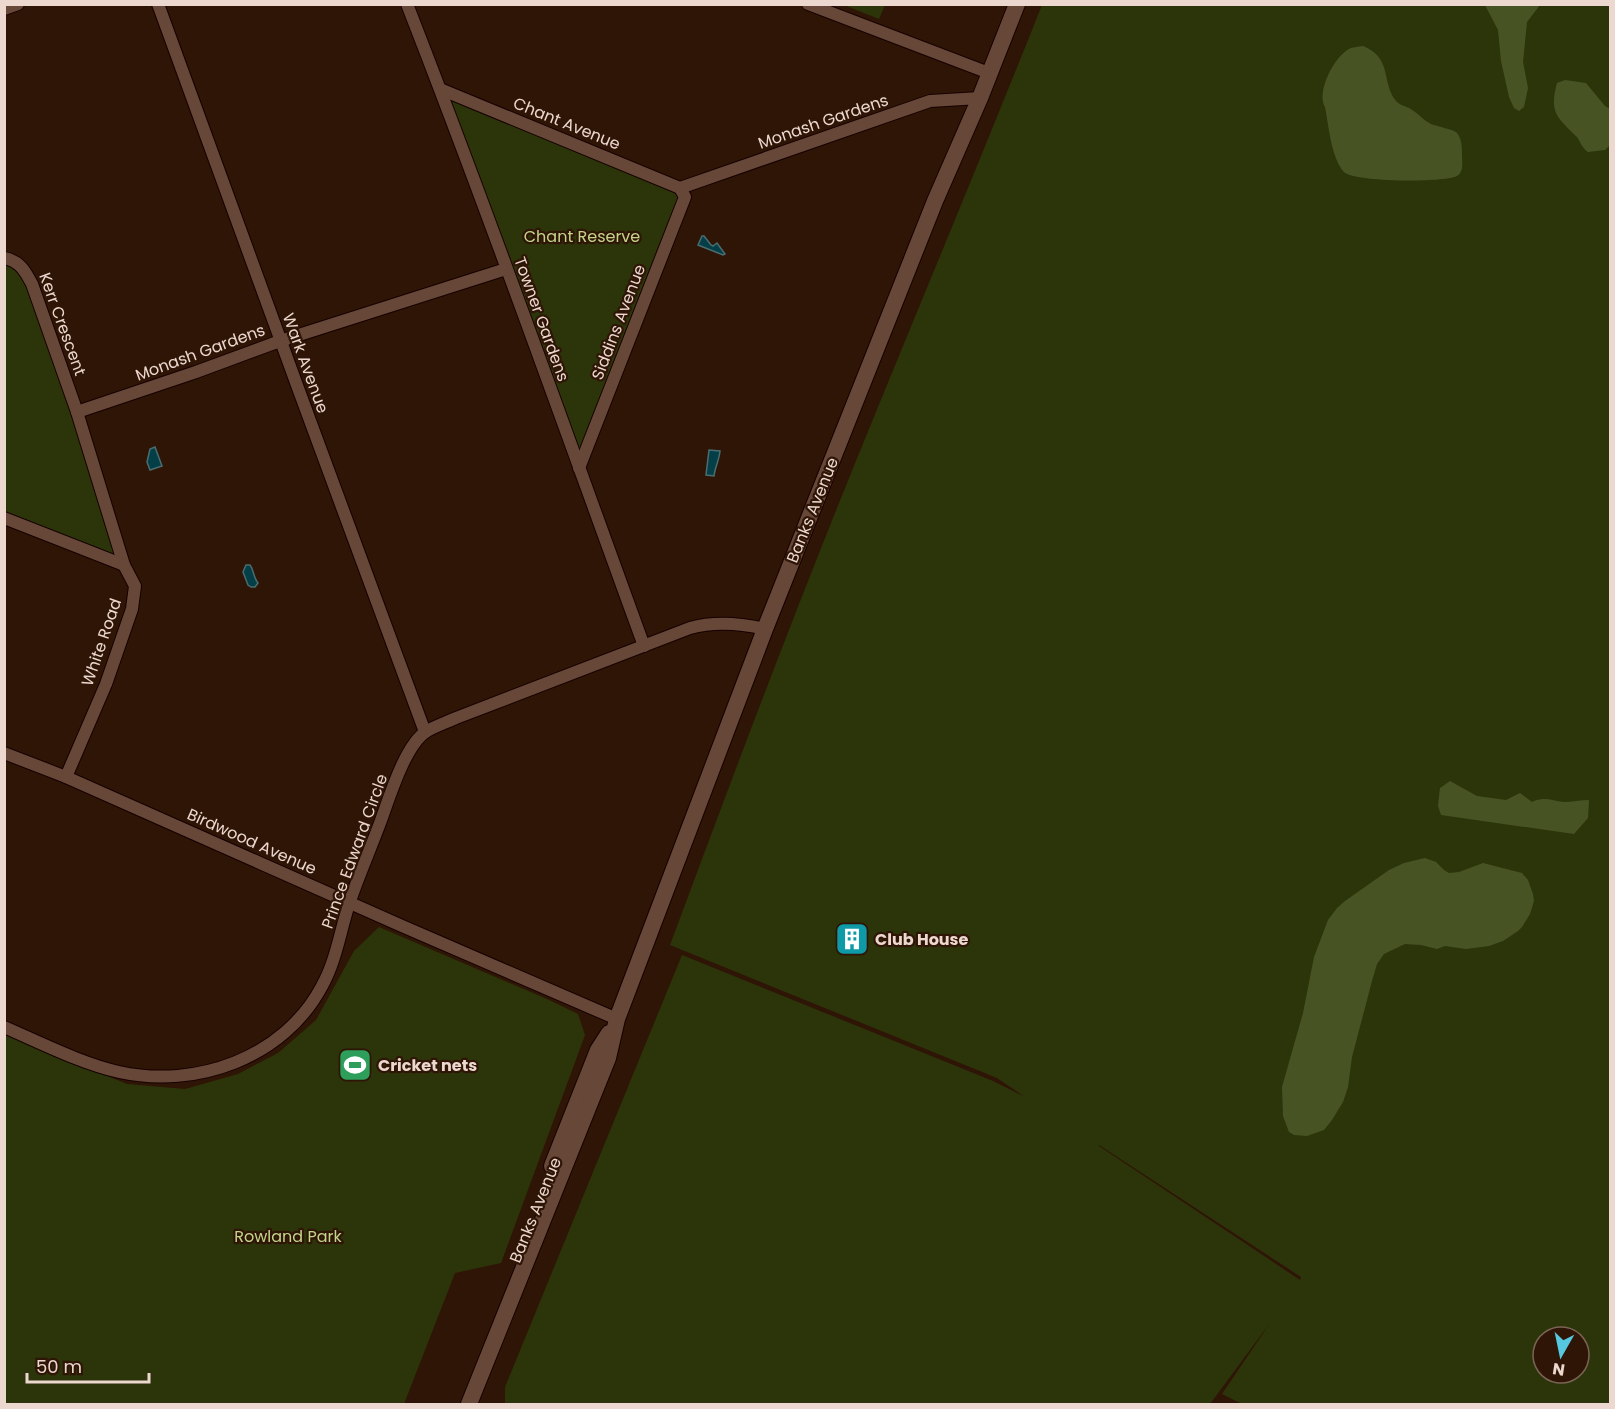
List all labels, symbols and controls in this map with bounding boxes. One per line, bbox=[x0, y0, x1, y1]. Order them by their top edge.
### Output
street label: Monash Gardens bbox=[755, 88, 891, 155]
street label: Chant Avenue bbox=[510, 91, 624, 155]
park label: Chant Reserve bbox=[524, 225, 640, 248]
street label: Towner Gardens bbox=[508, 254, 575, 385]
street label: Siddins Avenue bbox=[586, 261, 651, 383]
street label: Kerr Crescent bbox=[33, 269, 92, 379]
street label: Wark Avenue bbox=[277, 310, 334, 417]
street label: Monash Gardens bbox=[132, 318, 268, 387]
street label: Banks Avenue bbox=[781, 454, 844, 566]
street label: White Road bbox=[76, 595, 127, 689]
street label: Prince Edward Circle bbox=[316, 771, 393, 932]
street label: Birdwood Avenue bbox=[183, 803, 320, 880]
building icon: Club House bbox=[834, 921, 870, 957]
place label: Club House bbox=[875, 928, 969, 951]
sports icon: Cricket nets bbox=[337, 1047, 373, 1083]
place label: Cricket nets bbox=[378, 1054, 477, 1077]
street label: Banks Avenue bbox=[504, 1154, 567, 1266]
park label: Rowland Park bbox=[234, 1225, 342, 1248]
north arrow bbox=[1531, 1325, 1591, 1385]
scale bar bbox=[27, 1346, 148, 1384]
text: 50 m bbox=[36, 1354, 82, 1379]
text: N bbox=[1551, 1357, 1566, 1382]

